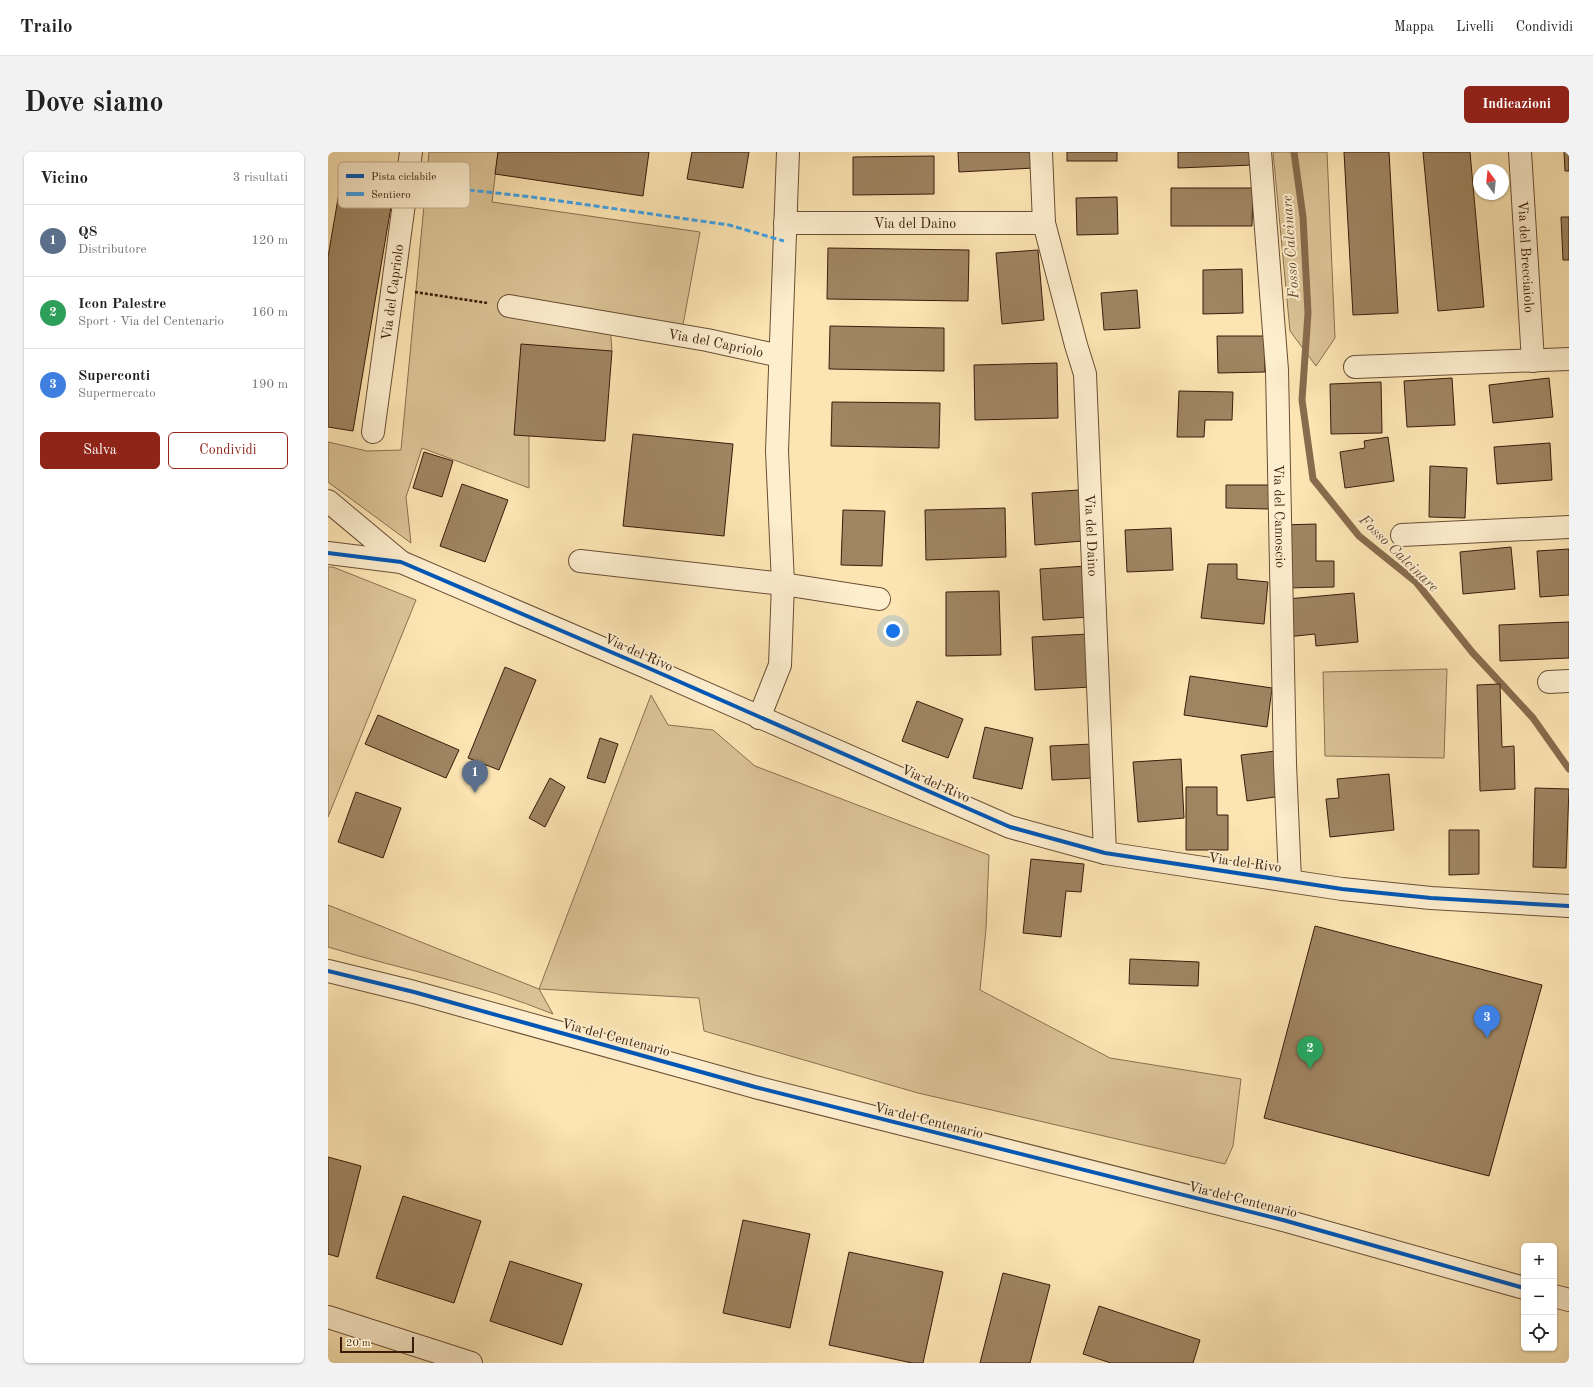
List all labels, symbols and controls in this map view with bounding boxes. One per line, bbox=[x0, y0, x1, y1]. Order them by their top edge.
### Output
text: Trailo bbox=[20, 18, 73, 37]
text: Mappa bbox=[1394, 20, 1434, 34]
text: Livelli bbox=[1456, 20, 1494, 34]
text: Condividi bbox=[1516, 20, 1573, 34]
button: Indicazioni bbox=[1464, 86, 1569, 123]
text: Dove siamo bbox=[24, 90, 164, 118]
legend bbox=[338, 162, 470, 208]
north arrow bbox=[1473, 164, 1509, 200]
text: Vicino bbox=[40, 170, 88, 187]
text: 3 risultati bbox=[233, 171, 288, 184]
text: Pista ciclabile bbox=[371, 172, 436, 183]
text: Sentiero bbox=[371, 190, 411, 201]
water label: Fosso Calcinare bbox=[1280, 195, 1303, 300]
street label: Via del Brecciaiolo bbox=[1515, 200, 1536, 314]
street label: Via del Daino bbox=[874, 217, 956, 231]
text: Q8 bbox=[78, 225, 97, 240]
text: 1 bbox=[49, 234, 57, 247]
text: 120 m bbox=[251, 234, 288, 247]
text: Distributore bbox=[78, 243, 147, 256]
street label: Via del Capriolo bbox=[379, 243, 406, 341]
text: Icon Palestre bbox=[78, 297, 166, 312]
text: 2 bbox=[49, 306, 57, 319]
text: 160 m bbox=[251, 306, 288, 319]
text: Sport · Via del Centenario bbox=[78, 315, 224, 328]
street label: Via del Capriolo bbox=[667, 327, 765, 360]
text: Superconti bbox=[78, 369, 150, 384]
text: 3 bbox=[49, 378, 57, 391]
text: 190 m bbox=[251, 378, 288, 391]
text: Supermercato bbox=[78, 387, 156, 400]
button: Salva bbox=[40, 432, 160, 469]
button: Condividi bbox=[168, 432, 288, 469]
street label: Via del Camoscio bbox=[1271, 464, 1287, 568]
street label: Via del Daino bbox=[1082, 494, 1099, 577]
water label: Fosso Calcinare bbox=[1355, 512, 1441, 596]
your location bbox=[883, 621, 903, 641]
street label: Via del Rivo bbox=[602, 632, 675, 674]
pin: 1 bbox=[462, 760, 488, 793]
street label: Via del Rivo bbox=[899, 763, 972, 805]
street label: Via del Rivo bbox=[1207, 851, 1282, 875]
pin: 3 bbox=[1474, 1005, 1500, 1038]
street label: Via del Centenario bbox=[560, 1017, 672, 1059]
pin: 2 bbox=[1297, 1036, 1323, 1069]
street label: Via del Centenario bbox=[873, 1101, 985, 1141]
street label: Via del Centenario bbox=[1187, 1180, 1299, 1220]
map controls bbox=[1521, 1243, 1557, 1351]
button: + bbox=[1521, 1243, 1557, 1279]
button: − bbox=[1521, 1279, 1557, 1315]
button: locate bbox=[1521, 1315, 1557, 1351]
scale bar bbox=[340, 1335, 414, 1354]
text: 20 m bbox=[346, 1338, 371, 1349]

